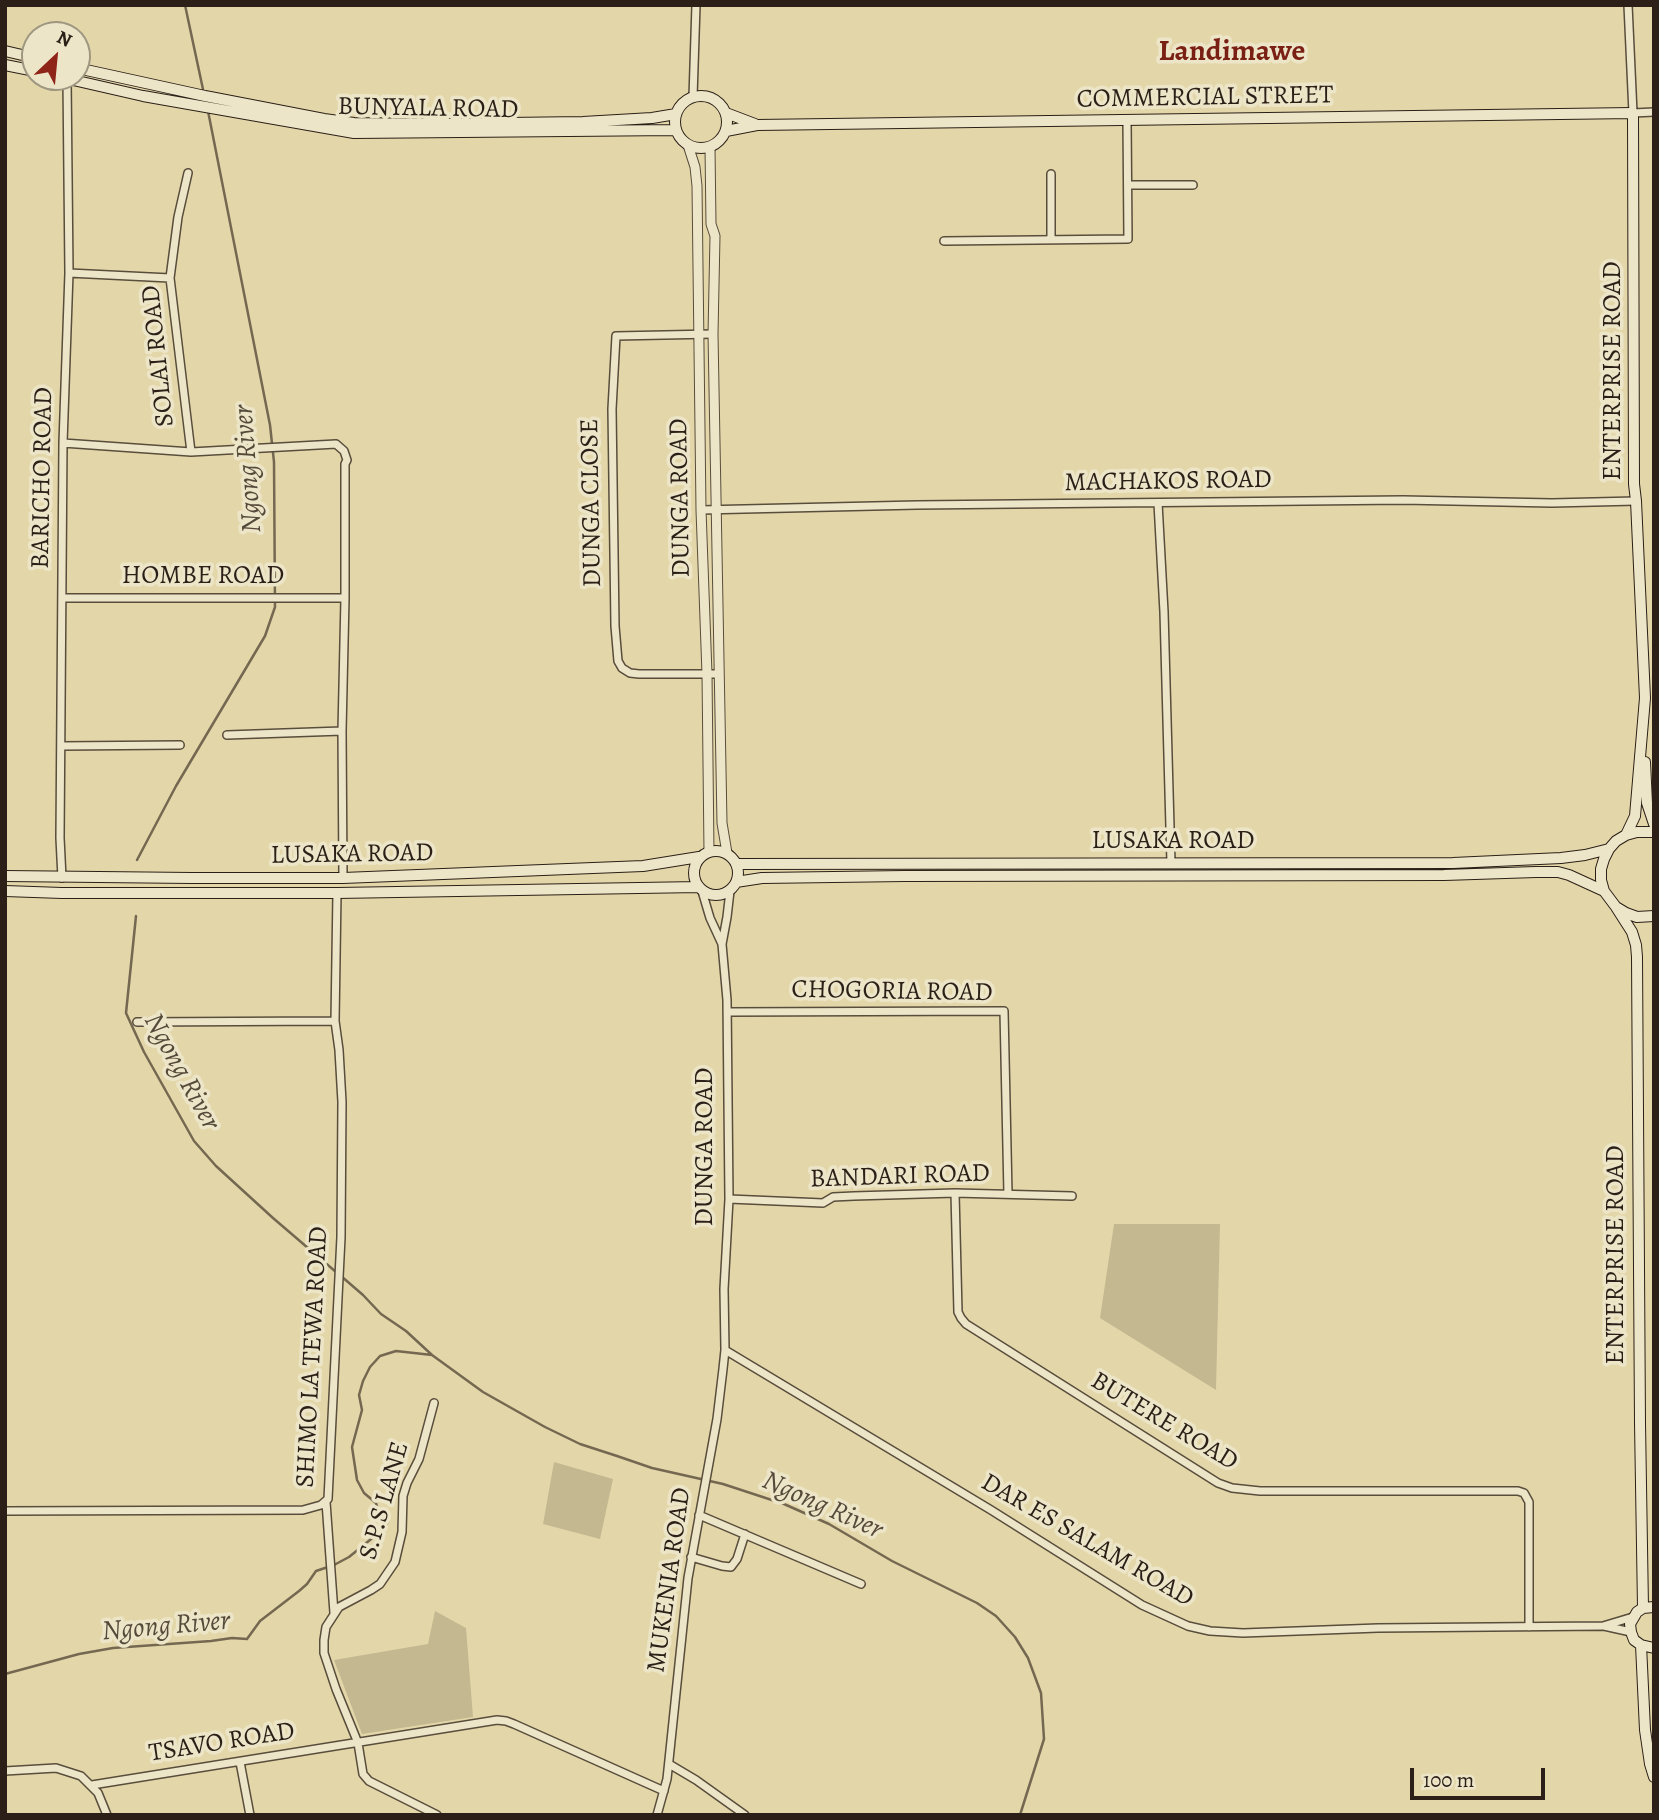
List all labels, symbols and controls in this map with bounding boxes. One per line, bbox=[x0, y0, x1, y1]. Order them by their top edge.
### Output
north arrow bbox=[21, 21, 91, 91]
text: N bbox=[52, 24, 76, 54]
district label: Landimawe bbox=[1159, 35, 1305, 71]
street label: COMMERCIAL STREET bbox=[1076, 80, 1334, 116]
street label: BUNYALA ROAD bbox=[337, 92, 519, 126]
street label: ENTERPRISE ROAD bbox=[1598, 261, 1630, 481]
street label: SOLAI ROAD bbox=[136, 284, 182, 428]
street label: BARICHO ROAD bbox=[26, 387, 60, 569]
water label: Ngong River bbox=[228, 404, 270, 534]
street label: DUNGA CLOSE bbox=[575, 418, 609, 588]
street label: DUNGA ROAD bbox=[664, 418, 698, 578]
street label: MACHAKOS ROAD bbox=[1064, 465, 1272, 499]
street label: HOMBE ROAD bbox=[122, 561, 284, 593]
street label: LUSAKA ROAD bbox=[1092, 826, 1254, 858]
street label: LUSAKA ROAD bbox=[270, 838, 434, 872]
street label: CHOGORIA ROAD bbox=[791, 975, 993, 1009]
water label: Ngong River bbox=[135, 1008, 227, 1136]
street label: DUNGA ROAD bbox=[690, 1067, 722, 1227]
street label: ENTERPRISE ROAD bbox=[1601, 1145, 1633, 1365]
street label: BANDARI ROAD bbox=[810, 1158, 990, 1196]
street label: SHIMO LA TEWA ROAD bbox=[291, 1226, 335, 1488]
street label: BUTERE ROAD bbox=[1085, 1366, 1243, 1478]
street label: S.P.S LANE bbox=[353, 1439, 417, 1563]
water label: Ngong River bbox=[757, 1465, 887, 1547]
street label: DAR ES SALAM ROAD bbox=[975, 1467, 1199, 1615]
street label: MUKENIA ROAD bbox=[642, 1486, 698, 1674]
water label: Ngong River bbox=[101, 1605, 231, 1649]
street label: TSAVO ROAD bbox=[147, 1716, 297, 1770]
scale bar bbox=[1414, 1754, 1549, 1798]
text: 100 m bbox=[1423, 1766, 1474, 1794]

